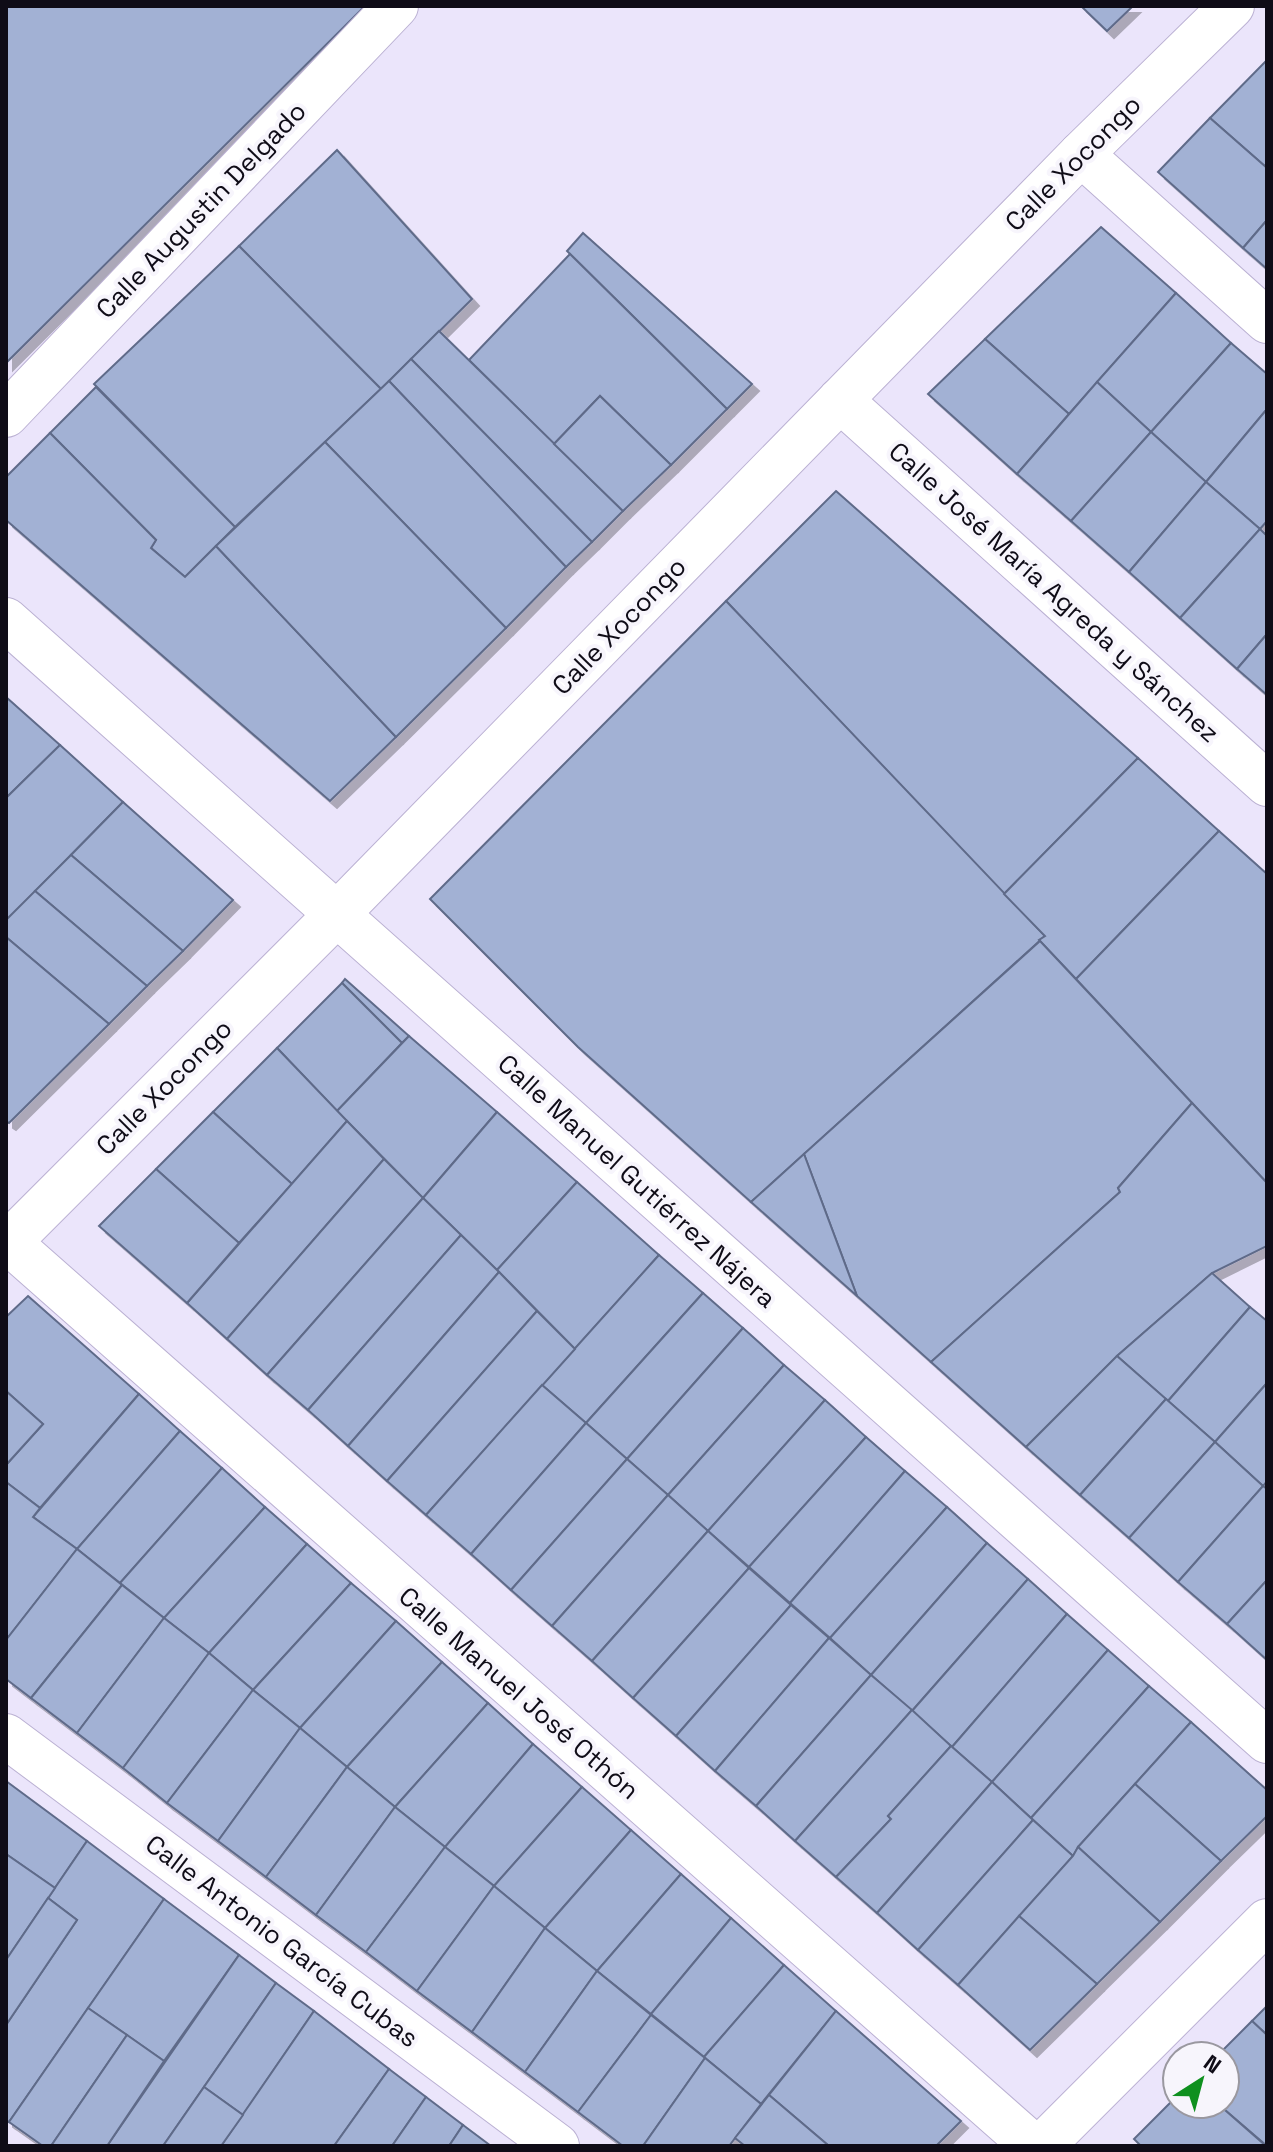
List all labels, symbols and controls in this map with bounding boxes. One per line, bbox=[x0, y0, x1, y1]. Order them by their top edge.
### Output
street label: Calle Xocongo bbox=[998, 88, 1148, 238]
street label: Calle Augustin Delgado bbox=[89, 94, 313, 326]
street label: Calle José María Agreda y Sánchez bbox=[882, 434, 1226, 750]
street label: Calle Xocongo bbox=[545, 550, 693, 702]
street label: Calle Xocongo bbox=[89, 1012, 239, 1162]
street label: Calle Manuel Gutiérrez Nájera bbox=[491, 1047, 783, 1315]
street label: Calle Manuel José Othón bbox=[392, 1579, 646, 1807]
street label: Calle Antonio García Cubas bbox=[139, 1827, 425, 2055]
north arrow bbox=[1161, 2040, 1241, 2120]
text: N bbox=[1199, 2048, 1227, 2079]

